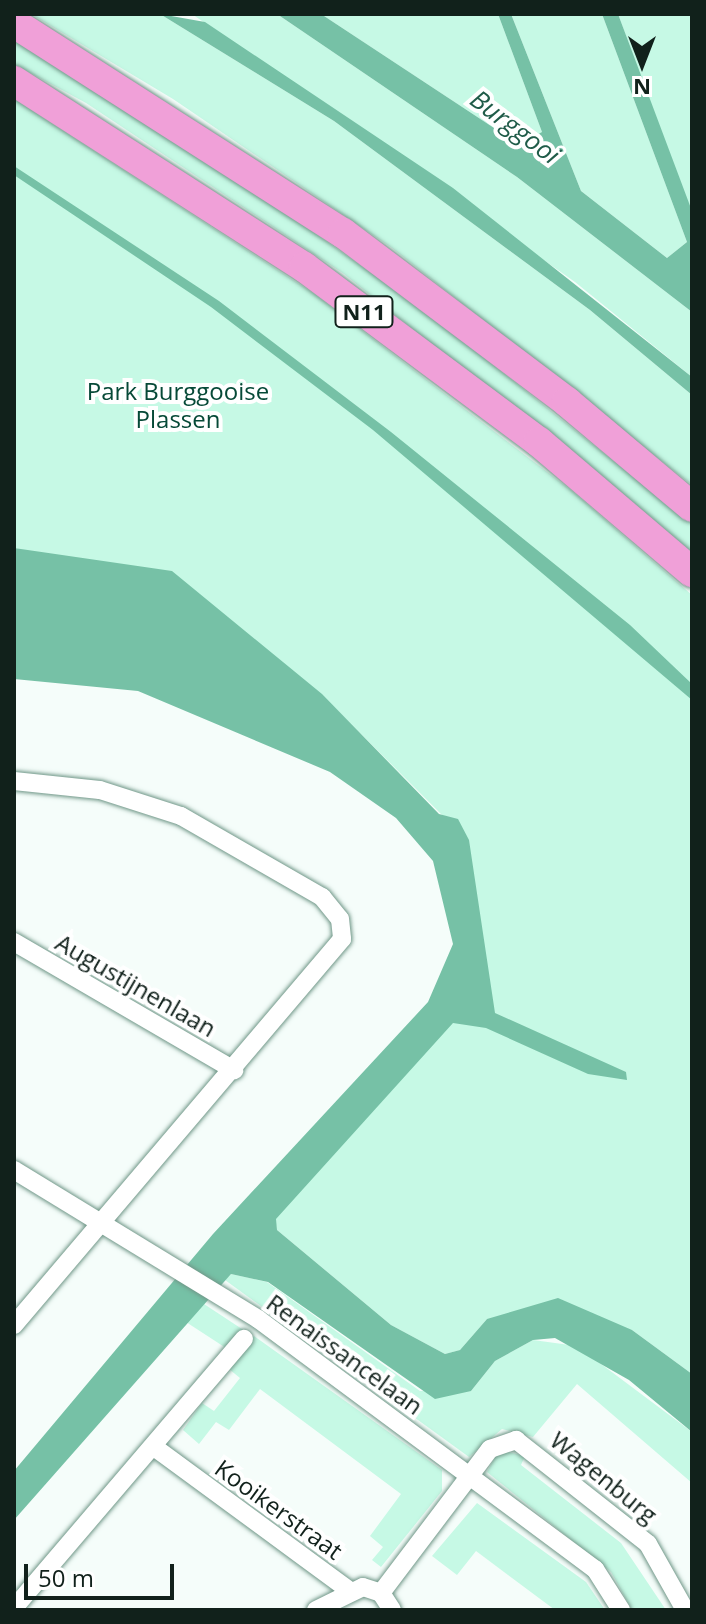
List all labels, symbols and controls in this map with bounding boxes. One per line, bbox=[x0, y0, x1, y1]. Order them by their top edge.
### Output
north arrow bbox=[602, 24, 682, 104]
text: N bbox=[633, 73, 651, 103]
water label: Burggooi bbox=[464, 83, 566, 171]
road number: N11 bbox=[334, 294, 394, 330]
park label: Park Burggooise Plassen bbox=[87, 377, 269, 433]
street label: Augustijnenlaan bbox=[51, 927, 221, 1043]
street label: Renaissancelaan bbox=[261, 1288, 429, 1420]
street label: Wagenburg bbox=[545, 1425, 663, 1529]
street label: Kooikerstraat bbox=[210, 1453, 348, 1565]
scale bar bbox=[28, 1548, 178, 1598]
text: 50 m bbox=[38, 1561, 94, 1594]

